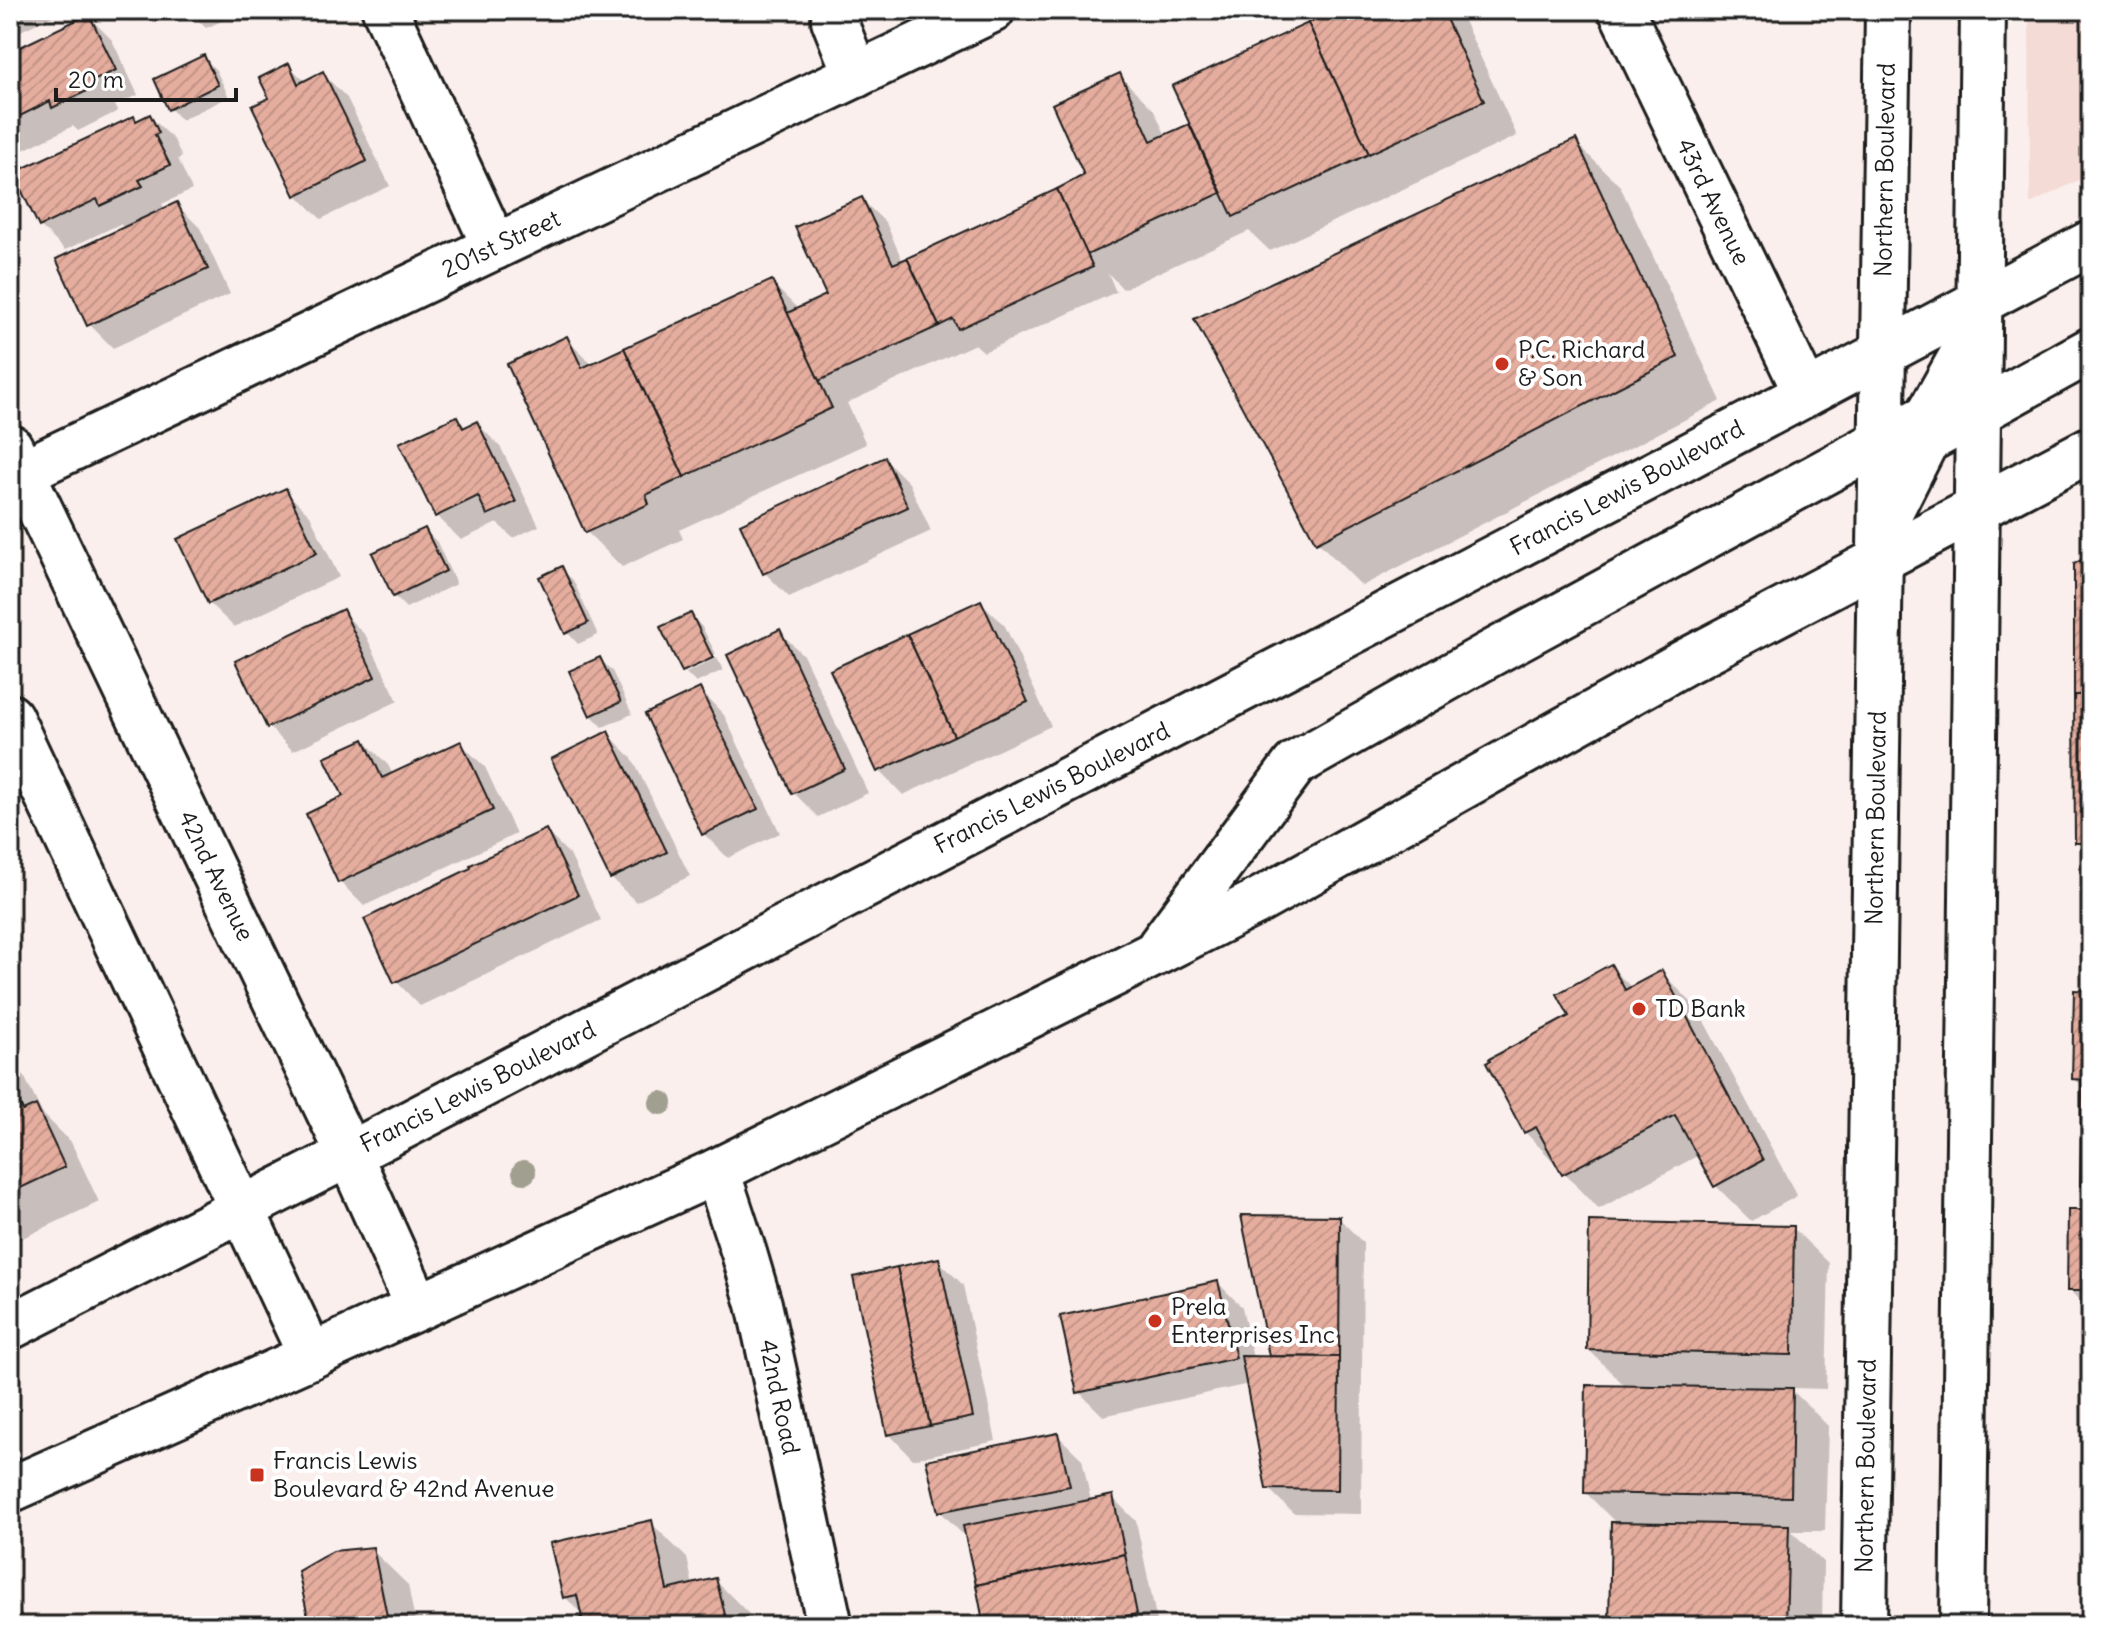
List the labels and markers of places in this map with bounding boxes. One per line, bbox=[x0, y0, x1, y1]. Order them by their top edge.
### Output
place label: P.C. Richard & Son bbox=[1518, 334, 1645, 392]
marker: P.C. Richard & Son bbox=[1493, 355, 1511, 373]
place label: TD Bank bbox=[1655, 993, 1746, 1023]
marker: TD Bank bbox=[1630, 1000, 1648, 1018]
place label: Prela Enterprises Inc bbox=[1171, 1291, 1335, 1349]
marker: Prela Enterprises Inc bbox=[1146, 1312, 1164, 1330]
place label: Francis Lewis Boulevard & 42nd Avenue bbox=[273, 1445, 554, 1503]
marker: Francis Lewis Boulevard & 42nd Avenue bbox=[248, 1466, 266, 1484]

